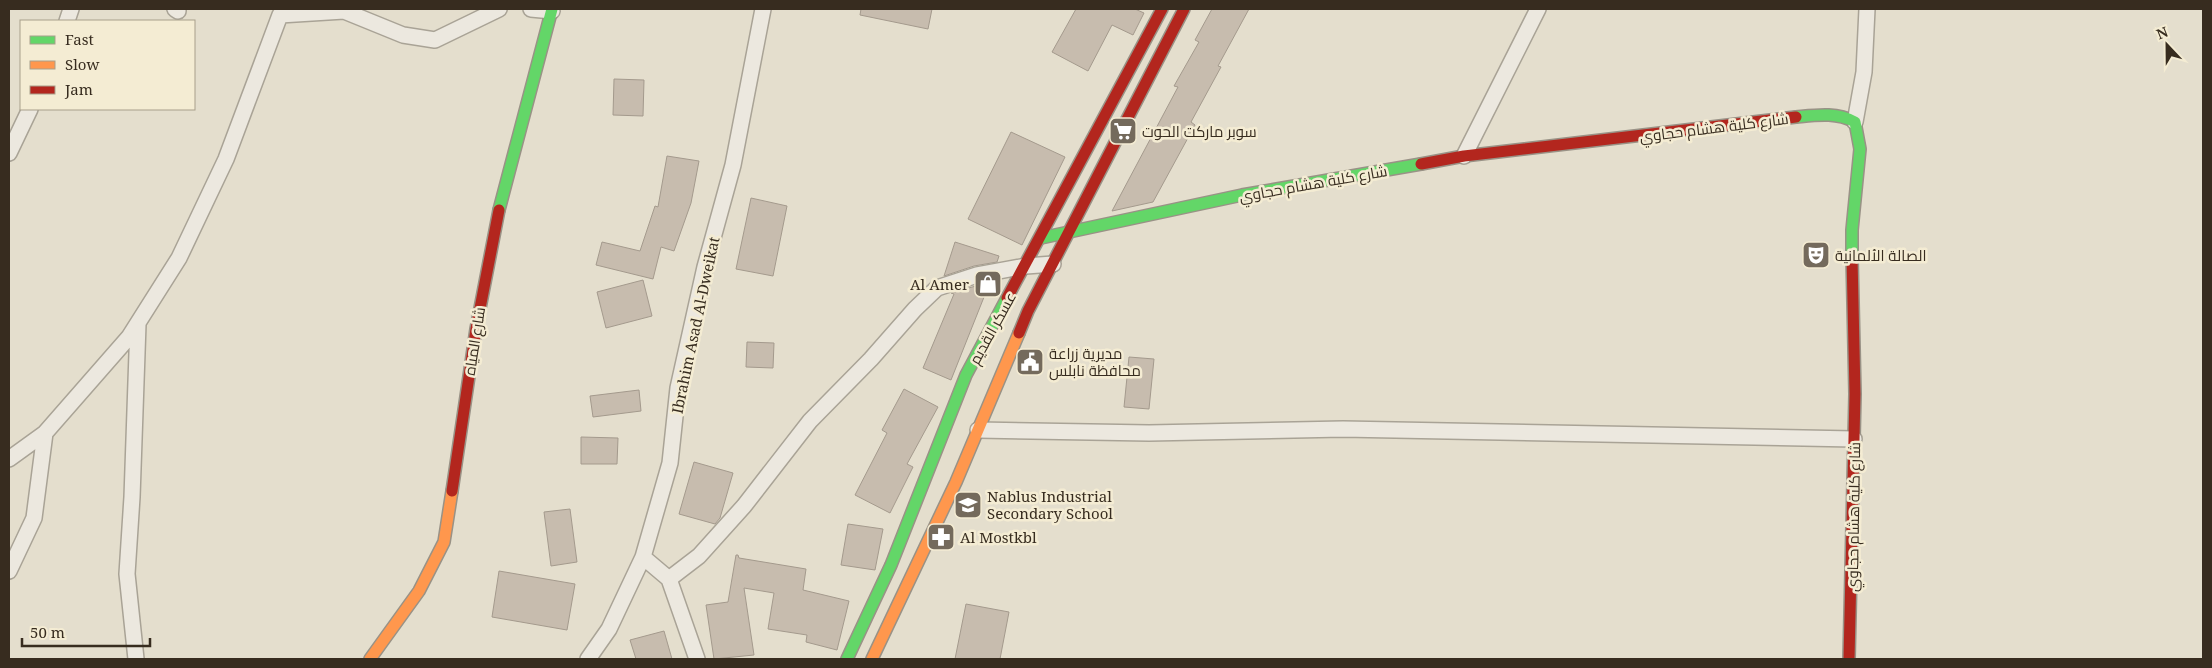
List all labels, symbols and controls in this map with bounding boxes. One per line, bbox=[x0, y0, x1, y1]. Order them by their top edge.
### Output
legend bbox=[20, 20, 195, 110]
north arrow bbox=[2142, 20, 2192, 70]
text: N bbox=[2153, 22, 2171, 43]
text: Fast bbox=[65, 29, 94, 49]
text: Slow bbox=[65, 54, 99, 74]
text: Jam bbox=[64, 79, 93, 99]
street label: شارع كلية هشام حجاوي bbox=[1638, 108, 1790, 149]
supermarket icon: سوبر ماركت الحوت bbox=[1108, 116, 1138, 146]
place label: سوبر ماركت الحوت bbox=[1142, 121, 1257, 141]
street label: شارع كلية هشام حجاوي bbox=[1237, 160, 1389, 209]
street label: Ibrahim Asad Al-Dweikat bbox=[666, 235, 724, 415]
theatre icon: الصالة الألمانية bbox=[1801, 240, 1831, 270]
place label: الصالة الألمانية bbox=[1835, 245, 1927, 265]
shop icon: Al Amer bbox=[973, 269, 1003, 299]
place label: Al Amer bbox=[910, 274, 969, 294]
street label: عسكر القديم bbox=[964, 288, 1021, 368]
street label: شارع المياه bbox=[459, 305, 491, 377]
place label: مديرية زراعة محافظة نابلس bbox=[1049, 343, 1141, 381]
public building icon: مديرية زراعة محافظة نابلس bbox=[1015, 347, 1045, 377]
street label: شارع كلية هشام حجاوي bbox=[1842, 442, 1867, 592]
place label: Nablus Industrial Secondary School bbox=[987, 486, 1113, 523]
school or university icon: Nablus Industrial Secondary School bbox=[953, 490, 983, 520]
pharmacy icon: Al Mostkbl bbox=[926, 522, 956, 552]
place label: Al Mostkbl bbox=[960, 527, 1037, 547]
scale bar bbox=[22, 616, 150, 648]
text: 50 m bbox=[30, 622, 65, 642]

